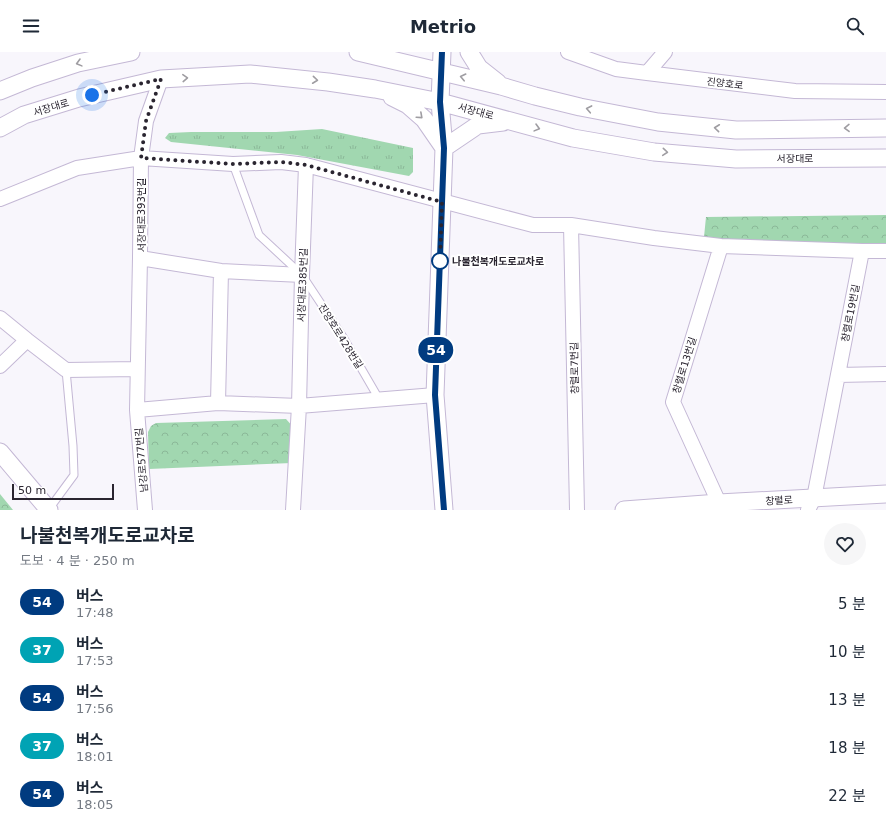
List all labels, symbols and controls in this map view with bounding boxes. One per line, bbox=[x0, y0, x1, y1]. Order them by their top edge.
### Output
icon: menu bbox=[20, 15, 42, 37]
icon: search bbox=[844, 15, 866, 37]
text: Metrio bbox=[410, 16, 476, 37]
one-way arrow bbox=[76, 58, 83, 67]
one-way arrow bbox=[182, 73, 188, 82]
one-way arrow bbox=[460, 74, 466, 82]
one-way arrow bbox=[312, 76, 318, 85]
street label: 진양호로 bbox=[706, 76, 744, 91]
your location bbox=[82, 85, 102, 105]
street label: 서장대로 bbox=[32, 97, 70, 118]
street label: 서장대로 bbox=[457, 101, 495, 122]
one-way arrow bbox=[586, 105, 592, 114]
one-way arrow bbox=[416, 112, 423, 119]
one-way arrow bbox=[534, 123, 541, 132]
one-way arrow bbox=[714, 124, 720, 133]
one-way arrow bbox=[844, 124, 850, 132]
one-way arrow bbox=[662, 148, 668, 157]
street label: 서장대로 bbox=[777, 153, 813, 164]
street label: 서장대로393번길 bbox=[136, 178, 147, 252]
street label: 서장대로385번길 bbox=[296, 248, 309, 322]
marker: 나불천복개도로교차로 bbox=[431, 252, 449, 270]
place label: 나불천복개도로교차로 bbox=[452, 255, 544, 267]
street label: 창렬로19번길 bbox=[839, 283, 861, 343]
street label: 진양호로428번길 bbox=[316, 302, 365, 371]
street label: 창렬로13번길 bbox=[671, 335, 698, 395]
line badge: 54 bbox=[418, 337, 454, 363]
text: 54 bbox=[426, 342, 446, 358]
street label: 창렬로7번길 bbox=[569, 342, 580, 394]
street label: 남강로577번길 bbox=[133, 427, 150, 493]
scale bar bbox=[12, 482, 114, 501]
text: 50 m bbox=[18, 484, 46, 497]
street label: 창렬로 bbox=[765, 494, 793, 507]
button: heart bbox=[824, 523, 866, 565]
text: 나불천복개도로교차로 bbox=[20, 524, 195, 546]
text: 도보 · 4 분 · 250 m bbox=[20, 553, 135, 568]
text: 버스 bbox=[76, 587, 104, 605]
text: 54 bbox=[32, 594, 52, 610]
text: 5 분 bbox=[838, 595, 866, 613]
text: 17:48 bbox=[76, 605, 113, 620]
text: 버스 bbox=[76, 635, 104, 653]
text: 37 bbox=[32, 642, 52, 658]
text: 10 분 bbox=[828, 643, 866, 661]
text: 17:53 bbox=[76, 653, 113, 668]
text: 버스 bbox=[76, 683, 104, 701]
text: 54 bbox=[32, 690, 52, 706]
text: 13 분 bbox=[828, 691, 866, 709]
text: 17:56 bbox=[76, 701, 113, 716]
text: 버스 bbox=[76, 731, 104, 749]
text: 37 bbox=[32, 738, 52, 754]
text: 18 분 bbox=[828, 739, 866, 757]
text: 18:01 bbox=[76, 749, 113, 764]
text: 버스 bbox=[76, 779, 104, 797]
text: 54 bbox=[32, 786, 52, 802]
text: 22 분 bbox=[828, 787, 866, 805]
text: 18:05 bbox=[76, 797, 113, 812]

